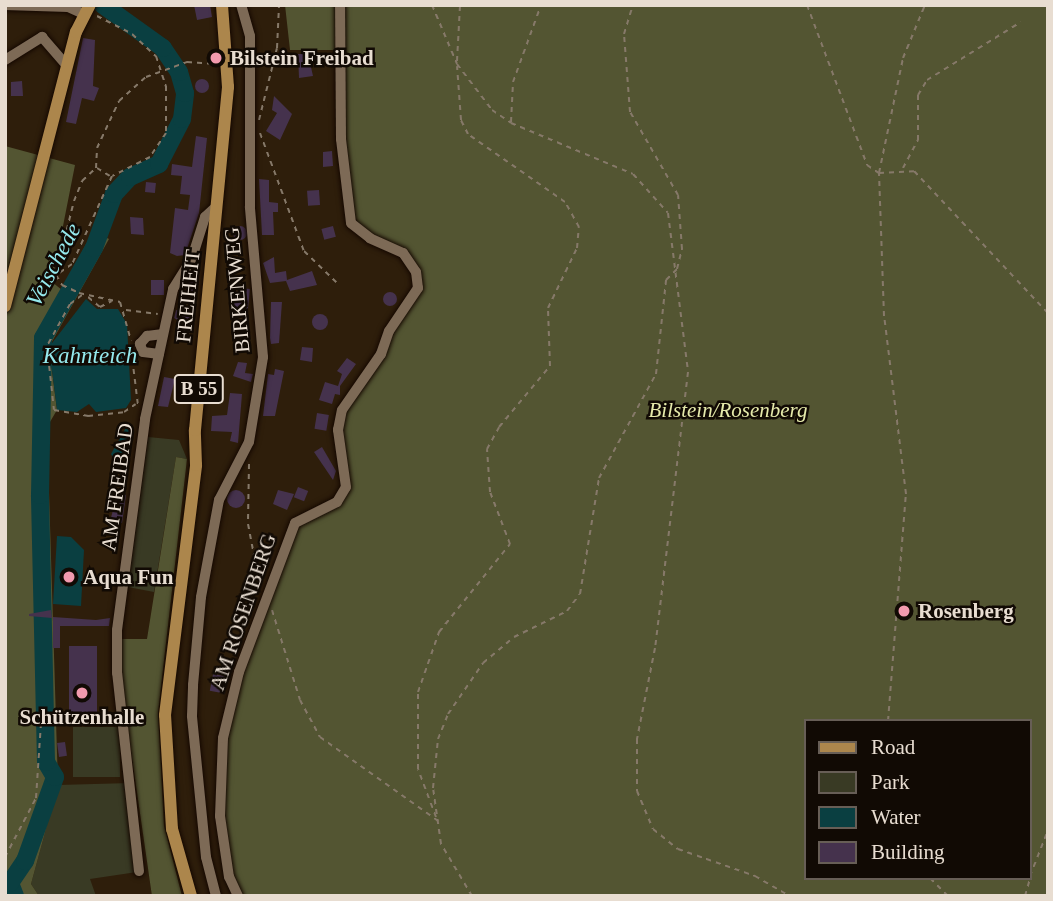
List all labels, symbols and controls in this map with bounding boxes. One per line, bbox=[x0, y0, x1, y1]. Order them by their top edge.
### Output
place label: Bilstein Freibad bbox=[230, 45, 374, 71]
marker: Bilstein Freibad bbox=[208, 50, 224, 66]
water label: Veischede bbox=[21, 218, 87, 312]
street label: BIRKENWEG bbox=[219, 226, 255, 354]
street label: FREIHEIT bbox=[171, 248, 205, 344]
water label: Kahnteich bbox=[43, 342, 137, 370]
road number: B 55 bbox=[173, 374, 225, 404]
park label: Bilstein/Rosenberg bbox=[648, 397, 808, 423]
street label: AM FREIBAD bbox=[96, 421, 138, 553]
street label: AM ROSENBERG bbox=[204, 530, 282, 694]
place label: Aqua Fun bbox=[83, 564, 173, 590]
marker: Aqua Fun bbox=[61, 569, 77, 585]
place label: Rosenberg bbox=[918, 598, 1014, 624]
marker: Rosenberg bbox=[896, 603, 912, 619]
marker: Schützenhalle bbox=[74, 685, 90, 701]
place label: Schützenhalle bbox=[20, 704, 144, 730]
legend bbox=[804, 719, 1032, 880]
text: Road bbox=[871, 735, 915, 759]
text: Park bbox=[871, 770, 910, 794]
text: Water bbox=[871, 805, 921, 829]
text: Building bbox=[871, 840, 945, 864]

